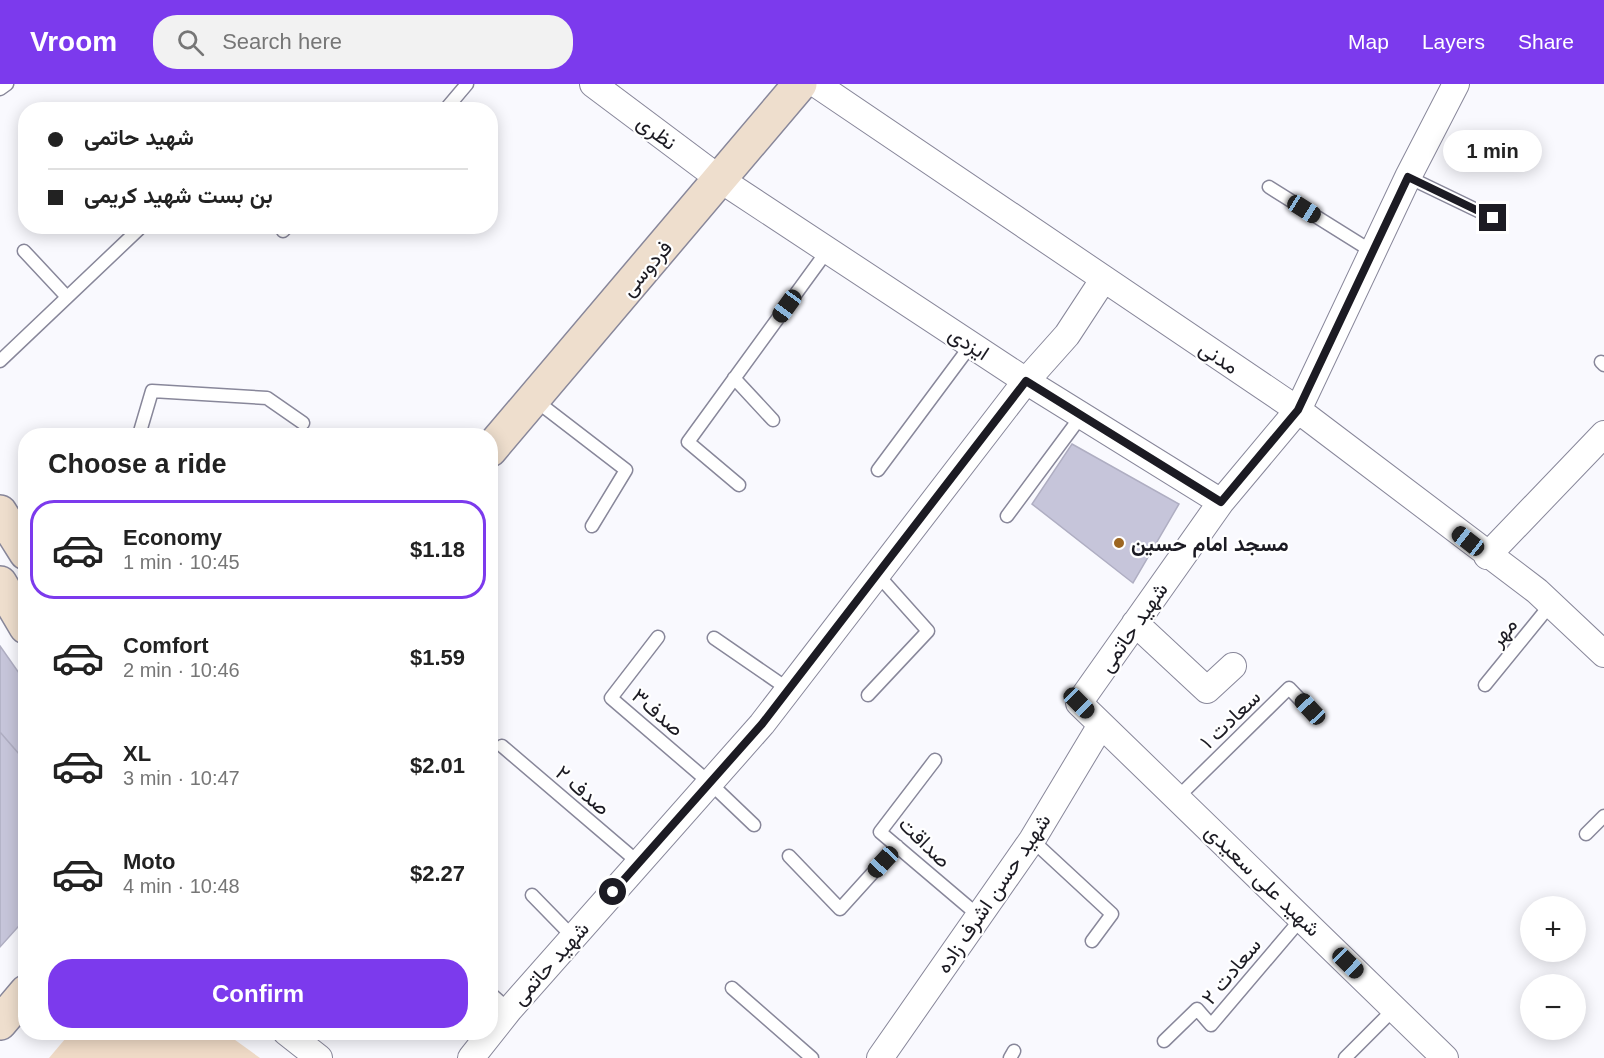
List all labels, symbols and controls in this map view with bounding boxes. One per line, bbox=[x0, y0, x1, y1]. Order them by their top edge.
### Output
search box bbox=[153, 15, 573, 69]
text: Vroom bbox=[30, 26, 117, 57]
icon: search bbox=[174, 26, 207, 59]
text: Search here bbox=[222, 29, 342, 54]
text: Map bbox=[1348, 30, 1389, 53]
text: Layers bbox=[1422, 30, 1485, 53]
text: Share bbox=[1518, 30, 1574, 53]
street label: نظری bbox=[632, 110, 681, 156]
text: شهید حاتمی bbox=[84, 125, 194, 150]
callout: 1 min bbox=[1444, 131, 1543, 173]
text: 1 min bbox=[1466, 140, 1519, 162]
text: بن بست شهید کریمی bbox=[84, 183, 273, 208]
car bbox=[1284, 192, 1324, 226]
route end bbox=[1479, 204, 1506, 231]
street label: فردوسی bbox=[616, 236, 678, 302]
car bbox=[769, 286, 805, 326]
street label: ایزدی bbox=[943, 322, 993, 366]
street label: مدنی bbox=[1195, 336, 1243, 379]
text: Choose a ride bbox=[48, 449, 227, 479]
icon: car bbox=[51, 523, 105, 577]
car bbox=[1448, 523, 1488, 559]
text: Economy bbox=[123, 525, 222, 550]
place label: مسجد امام حسین bbox=[1131, 532, 1289, 558]
marker: مسجد امام حسین bbox=[1112, 536, 1126, 550]
text: $1.18 bbox=[410, 537, 465, 562]
text: 1 min · 10:45 bbox=[123, 551, 240, 573]
street label: شهید حاتمی bbox=[1094, 578, 1174, 677]
street label: مهر bbox=[1484, 613, 1523, 653]
icon: car bbox=[51, 631, 105, 685]
text: Comfort bbox=[123, 633, 209, 658]
text: $1.59 bbox=[410, 645, 465, 670]
text: 2 min · 10:46 bbox=[123, 659, 240, 681]
street label: صدف۳ bbox=[628, 683, 688, 741]
car bbox=[1060, 684, 1098, 722]
street label: سعادت ۱ bbox=[1195, 685, 1265, 753]
car bbox=[1291, 690, 1329, 728]
icon: car bbox=[51, 739, 105, 793]
text: XL bbox=[123, 741, 151, 766]
text: $2.01 bbox=[410, 753, 465, 778]
street label: صدف ۲ bbox=[551, 760, 615, 820]
text: 3 min · 10:47 bbox=[123, 767, 240, 789]
street label: شهید حسن اشرف زاده bbox=[931, 809, 1056, 978]
street label: صداقت bbox=[894, 812, 956, 872]
street label: شهید علی سعیدی bbox=[1199, 819, 1325, 942]
car bbox=[864, 843, 902, 881]
icon: car bbox=[51, 847, 105, 901]
text: Moto bbox=[123, 849, 176, 874]
text: $2.27 bbox=[410, 861, 465, 886]
text: 4 min · 10:48 bbox=[123, 875, 240, 897]
route start bbox=[599, 878, 626, 905]
map controls bbox=[1520, 896, 1586, 1040]
button: + bbox=[1520, 896, 1586, 962]
street label: شهید حاتمی bbox=[507, 917, 595, 1011]
street label: سعادت ۲ bbox=[1197, 933, 1265, 1009]
car bbox=[1329, 944, 1367, 982]
button: Confirm bbox=[48, 959, 468, 1028]
button: − bbox=[1520, 974, 1586, 1040]

